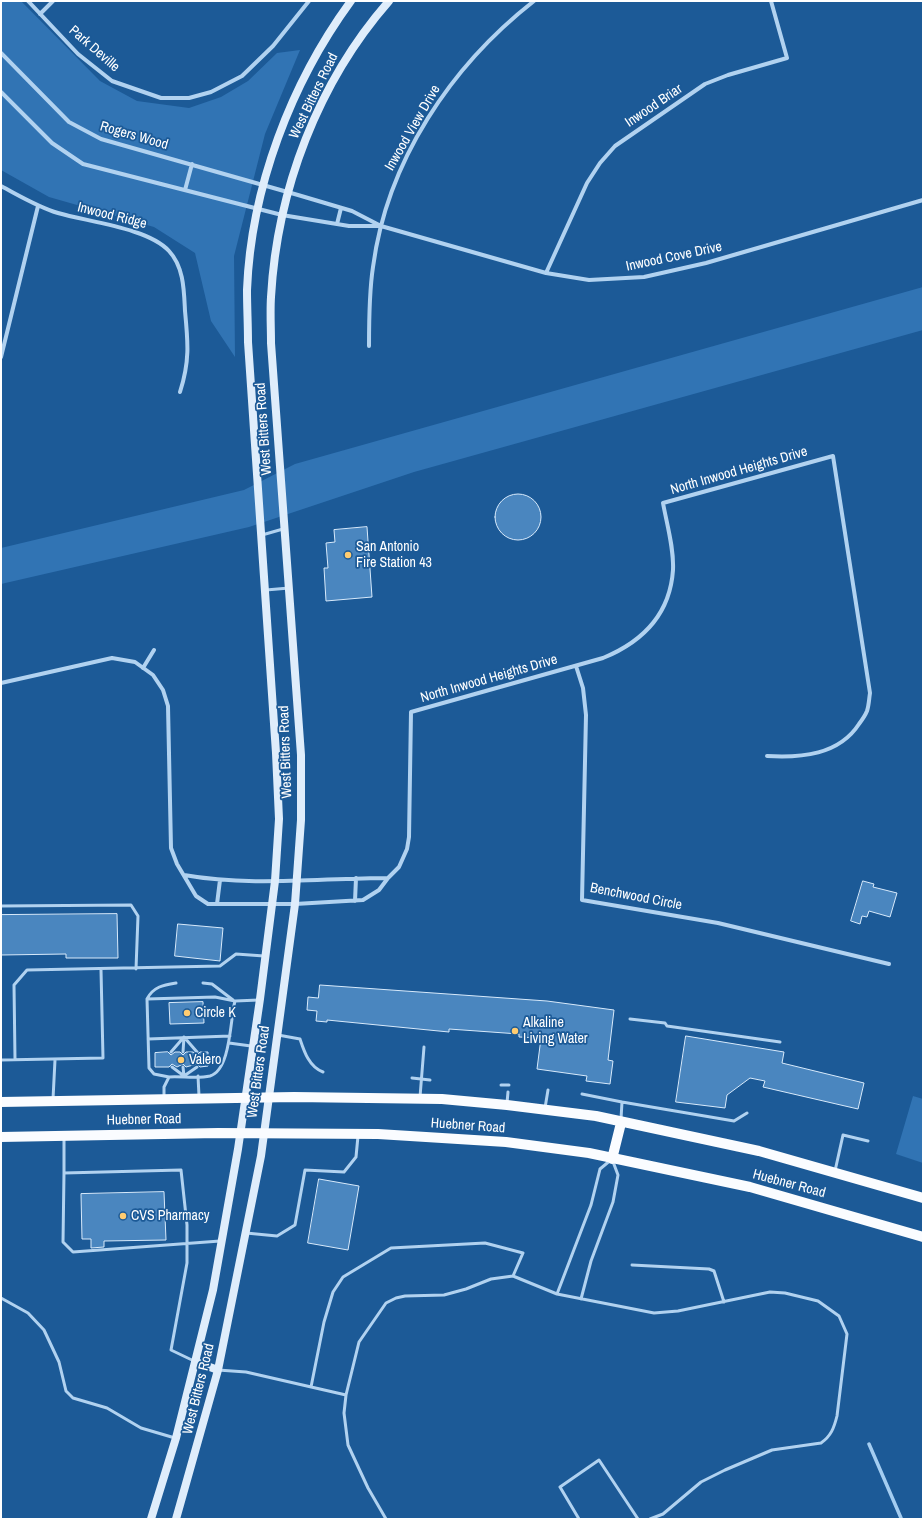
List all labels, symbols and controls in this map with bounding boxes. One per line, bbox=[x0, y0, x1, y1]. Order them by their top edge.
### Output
street label: Park Deville bbox=[65, 22, 123, 76]
street label: West Bitters Road bbox=[286, 51, 342, 141]
street label: Inwood Briar bbox=[622, 81, 686, 131]
street label: Inwood View Drive bbox=[382, 82, 444, 174]
street label: Rogers Wood bbox=[98, 118, 170, 154]
street label: Inwood Ridge bbox=[76, 199, 148, 233]
street label: Inwood Cove Drive bbox=[625, 239, 723, 275]
street label: West Bitters Road bbox=[252, 382, 276, 476]
street label: North Inwood Heights Drive bbox=[669, 443, 809, 499]
place label: San Antonio Fire Station 43 bbox=[356, 539, 432, 572]
marker: San Antonio Fire Station 43 bbox=[343, 550, 353, 560]
street label: North Inwood Heights Drive bbox=[419, 651, 559, 707]
street label: West Bitters Road bbox=[276, 705, 296, 799]
street label: Benchwood Circle bbox=[589, 880, 683, 914]
place label: Circle K bbox=[195, 1005, 236, 1021]
marker: Circle K bbox=[182, 1008, 192, 1018]
place label: Alkaline Living Water bbox=[523, 1015, 588, 1048]
street label: West Bitters Road bbox=[244, 1025, 274, 1119]
marker: Alkaline Living Water bbox=[510, 1026, 520, 1036]
place label: Valero bbox=[189, 1052, 221, 1068]
marker: Valero bbox=[176, 1055, 186, 1065]
street label: Huebner Road bbox=[107, 1111, 181, 1129]
street label: Huebner Road bbox=[430, 1115, 506, 1137]
street label: Huebner Road bbox=[751, 1166, 827, 1202]
place label: CVS Pharmacy bbox=[131, 1208, 209, 1224]
marker: CVS Pharmacy bbox=[118, 1211, 128, 1221]
street label: West Bitters Road bbox=[180, 1342, 218, 1436]

